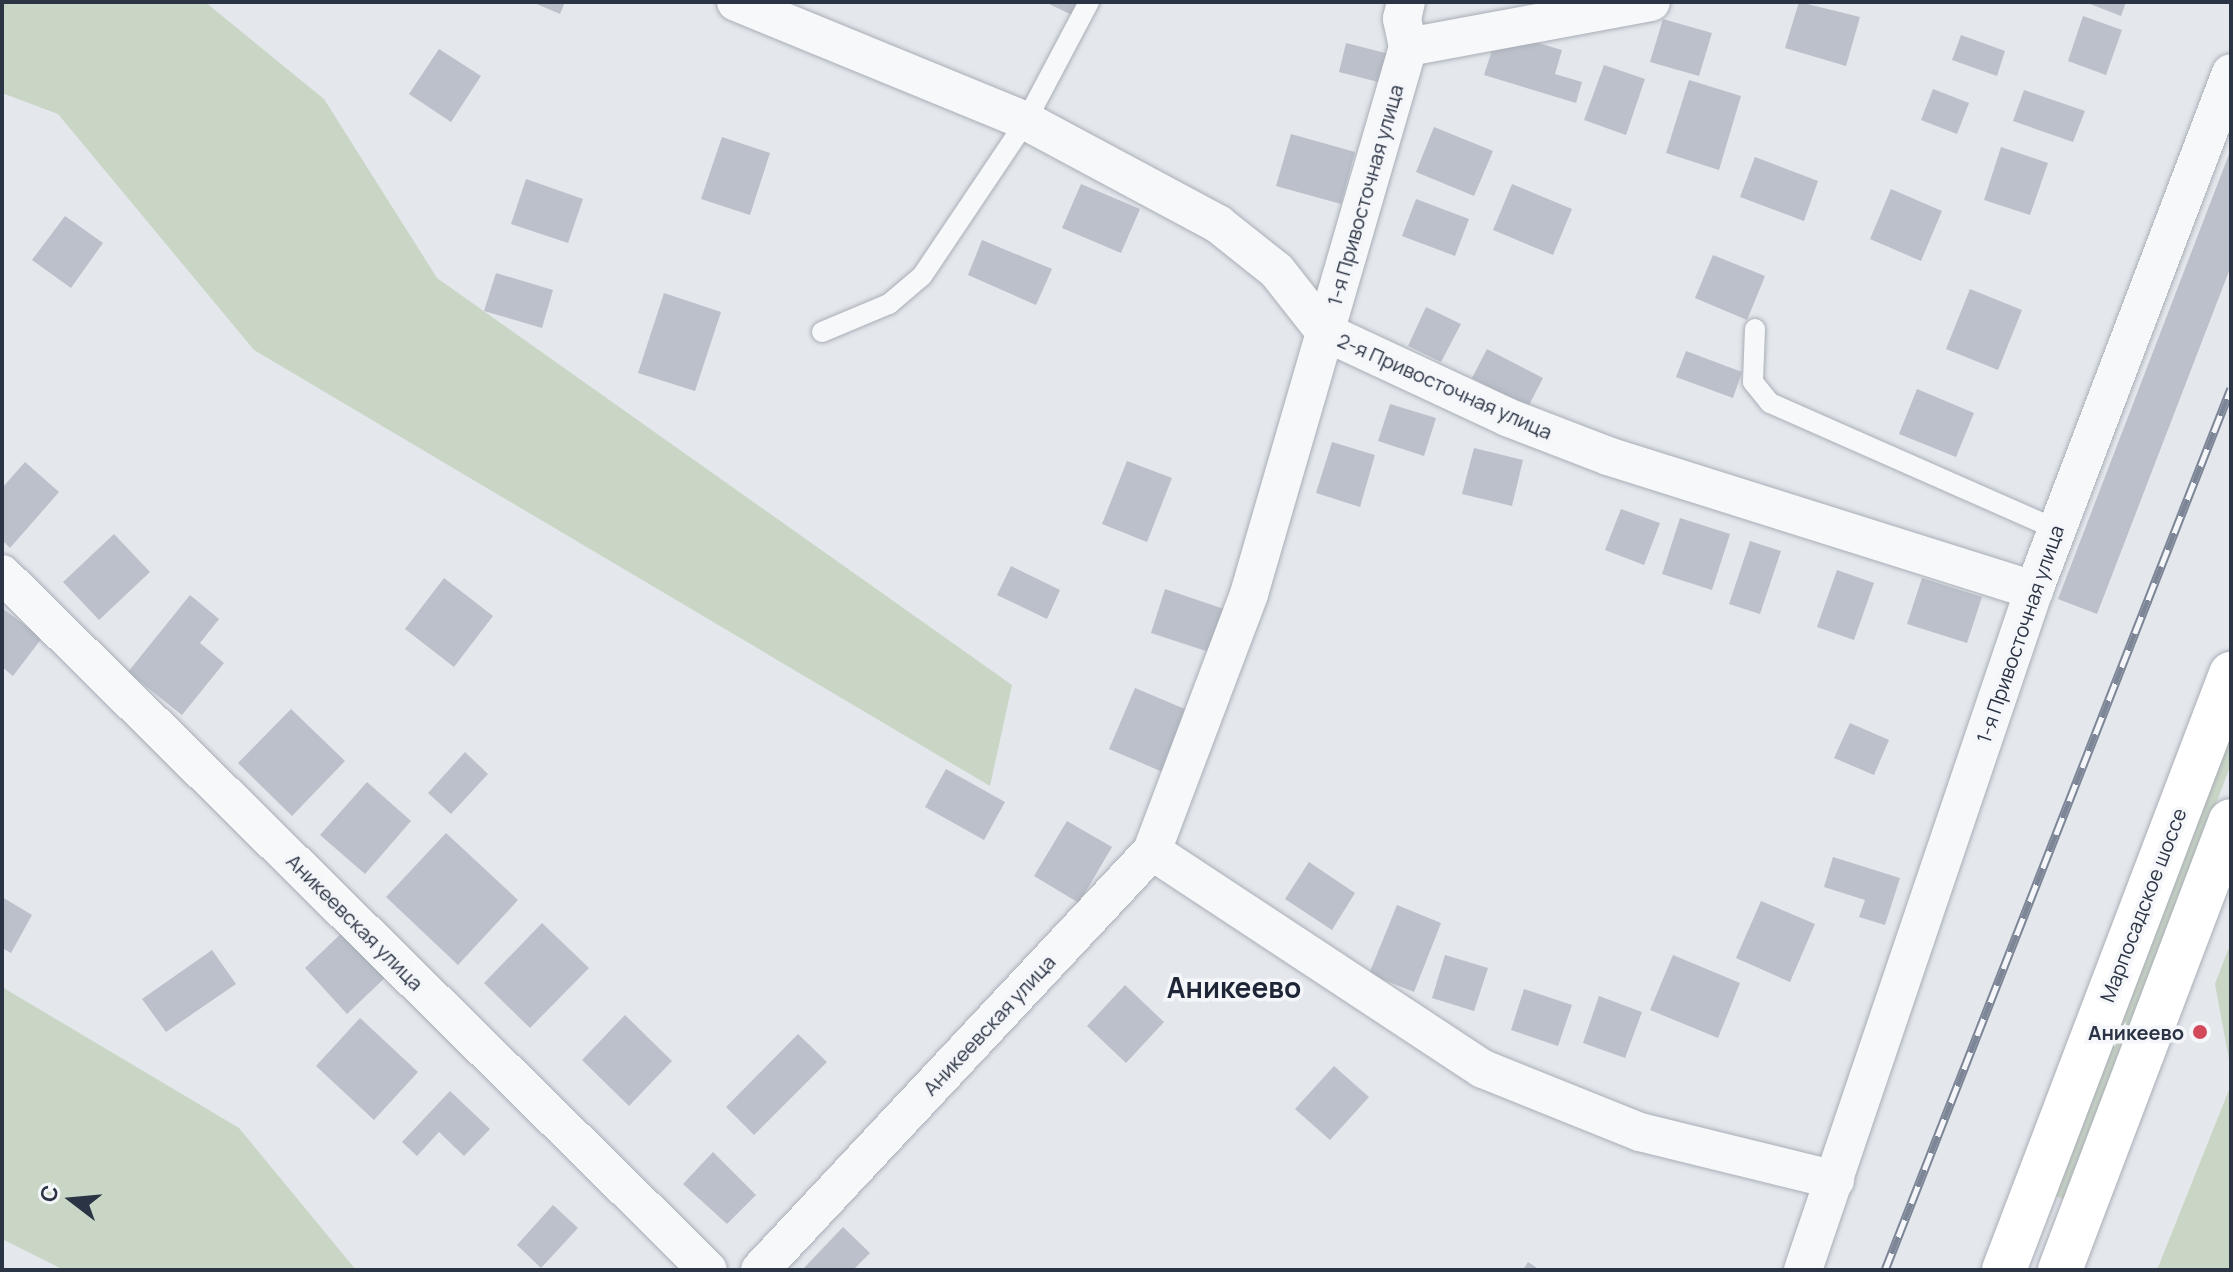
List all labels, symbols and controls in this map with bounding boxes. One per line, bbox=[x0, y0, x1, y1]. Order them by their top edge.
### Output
street label: 1-я Привосточная улица bbox=[1322, 82, 1408, 308]
street label: 2-я Привосточная улица bbox=[1334, 328, 1556, 444]
street label: 1-я Привосточная улица bbox=[1971, 522, 2069, 746]
street label: Марпосадское шоссе bbox=[2095, 805, 2191, 1005]
street label: Аникеевская улица bbox=[282, 849, 428, 995]
street label: Аникеевская улица bbox=[918, 950, 1060, 1100]
district label: Аникеево bbox=[1167, 970, 1301, 1004]
place label: Аникеево bbox=[2088, 1020, 2184, 1044]
marker: Аникеево bbox=[2191, 1023, 2209, 1041]
north arrow bbox=[32, 1160, 112, 1240]
text: С bbox=[32, 1181, 66, 1205]

